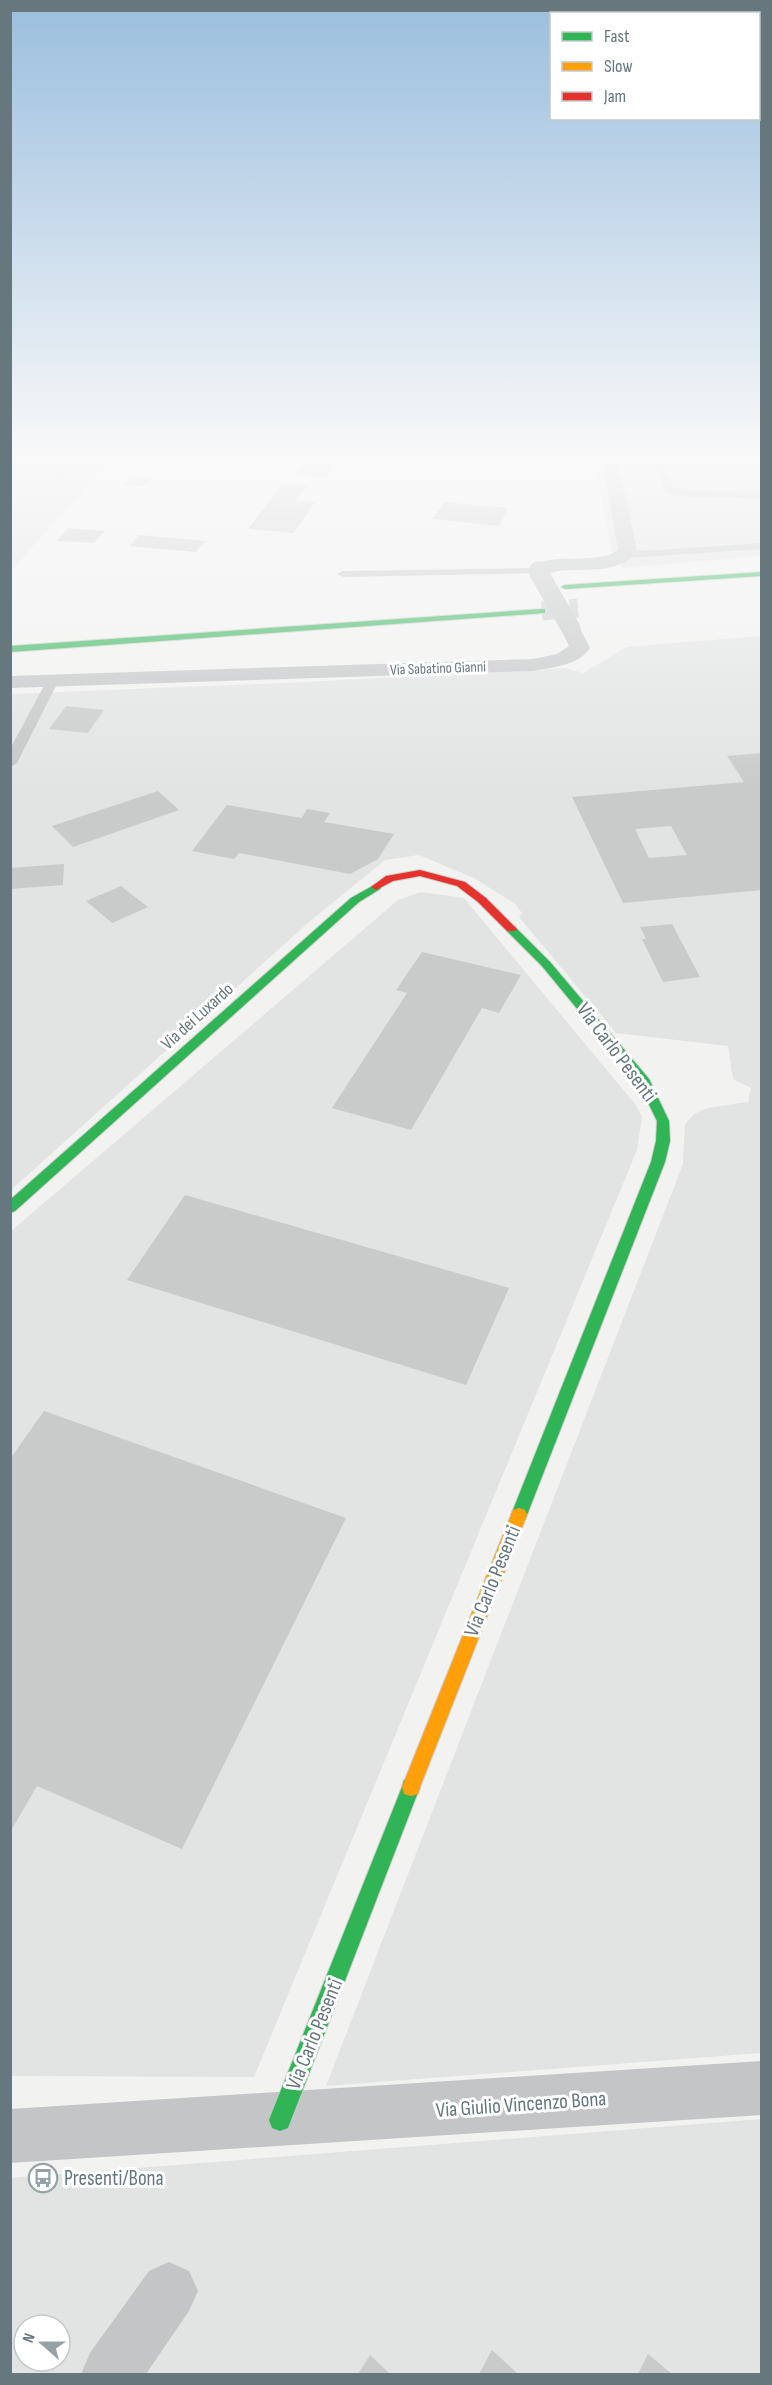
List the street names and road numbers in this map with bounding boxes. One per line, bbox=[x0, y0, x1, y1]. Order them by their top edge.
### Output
street label: Via Sabatino Gianni bbox=[390, 657, 487, 680]
street label: Via dei Luxardo bbox=[157, 979, 238, 1054]
street label: Via Carlo Pesenti bbox=[571, 998, 662, 1107]
street label: Via Carlo Pesenti bbox=[459, 1522, 526, 1640]
street label: Via Carlo Pesenti bbox=[281, 1975, 348, 2093]
street label: Via Giulio Vincenzo Bona bbox=[435, 2086, 607, 2123]

